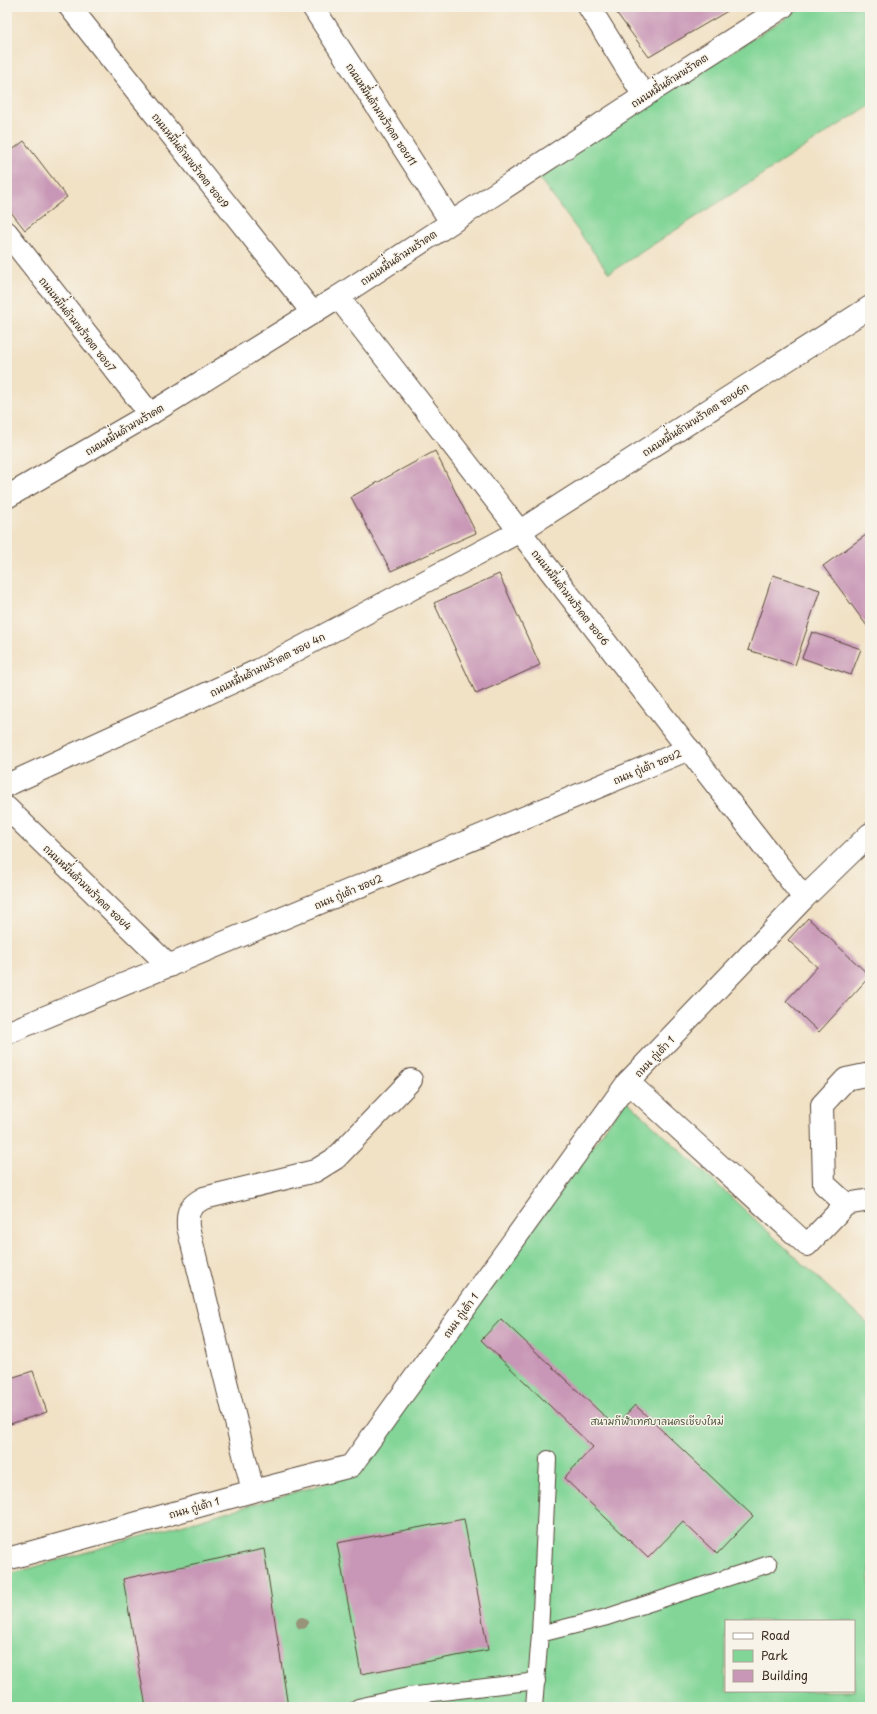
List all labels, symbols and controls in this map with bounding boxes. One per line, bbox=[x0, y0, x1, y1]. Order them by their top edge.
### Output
street label: ถนนหมื่่นด้ามพร้าคต bbox=[625, 45, 711, 111]
street label: ถนนหมื่่นด้ามพร้าคต ซอย11 bbox=[343, 57, 425, 168]
street label: ถนนหมื่่นด้ามพร้าคต ซอย9 bbox=[149, 106, 237, 211]
street label: ถนนหมื่่นด้ามพร้าคต bbox=[354, 221, 439, 288]
street label: ถนนหมื่่นด้ามพร้าคต ซอย7 bbox=[36, 270, 124, 375]
street label: ถนนหมื่่นด้ามพร้าคต ซอย6ก bbox=[636, 374, 751, 459]
street label: ถนนหมื่่นด้ามพร้าคต bbox=[79, 395, 166, 458]
street label: ถนนหมื่่นด้ามพร้าคต ซอย6 bbox=[529, 543, 617, 648]
street label: ถนนหมื่่นด้ามพร้าคต ซอย 4ก bbox=[204, 624, 327, 700]
street label: ถนน กู่เต้า ซอย2 bbox=[610, 745, 684, 788]
street label: ถนนหมื่่นด้ามพร้าคต ซอย4 bbox=[40, 837, 139, 934]
street label: ถนน กู่เต้า ซอย2 bbox=[311, 870, 385, 913]
street label: ถนน กู่เต้า 1 bbox=[631, 1032, 678, 1081]
street label: ถนน กู่เต้า 1 bbox=[439, 1290, 482, 1341]
park label: สนามกีฬาเทศบาลนครเชียงใหม่ bbox=[590, 1413, 724, 1428]
street label: ถนน กู่เต้า 1 bbox=[167, 1493, 221, 1522]
legend bbox=[725, 1620, 855, 1692]
text: Road bbox=[761, 1626, 790, 1644]
text: Park bbox=[761, 1646, 788, 1664]
text: Building bbox=[761, 1666, 808, 1684]

